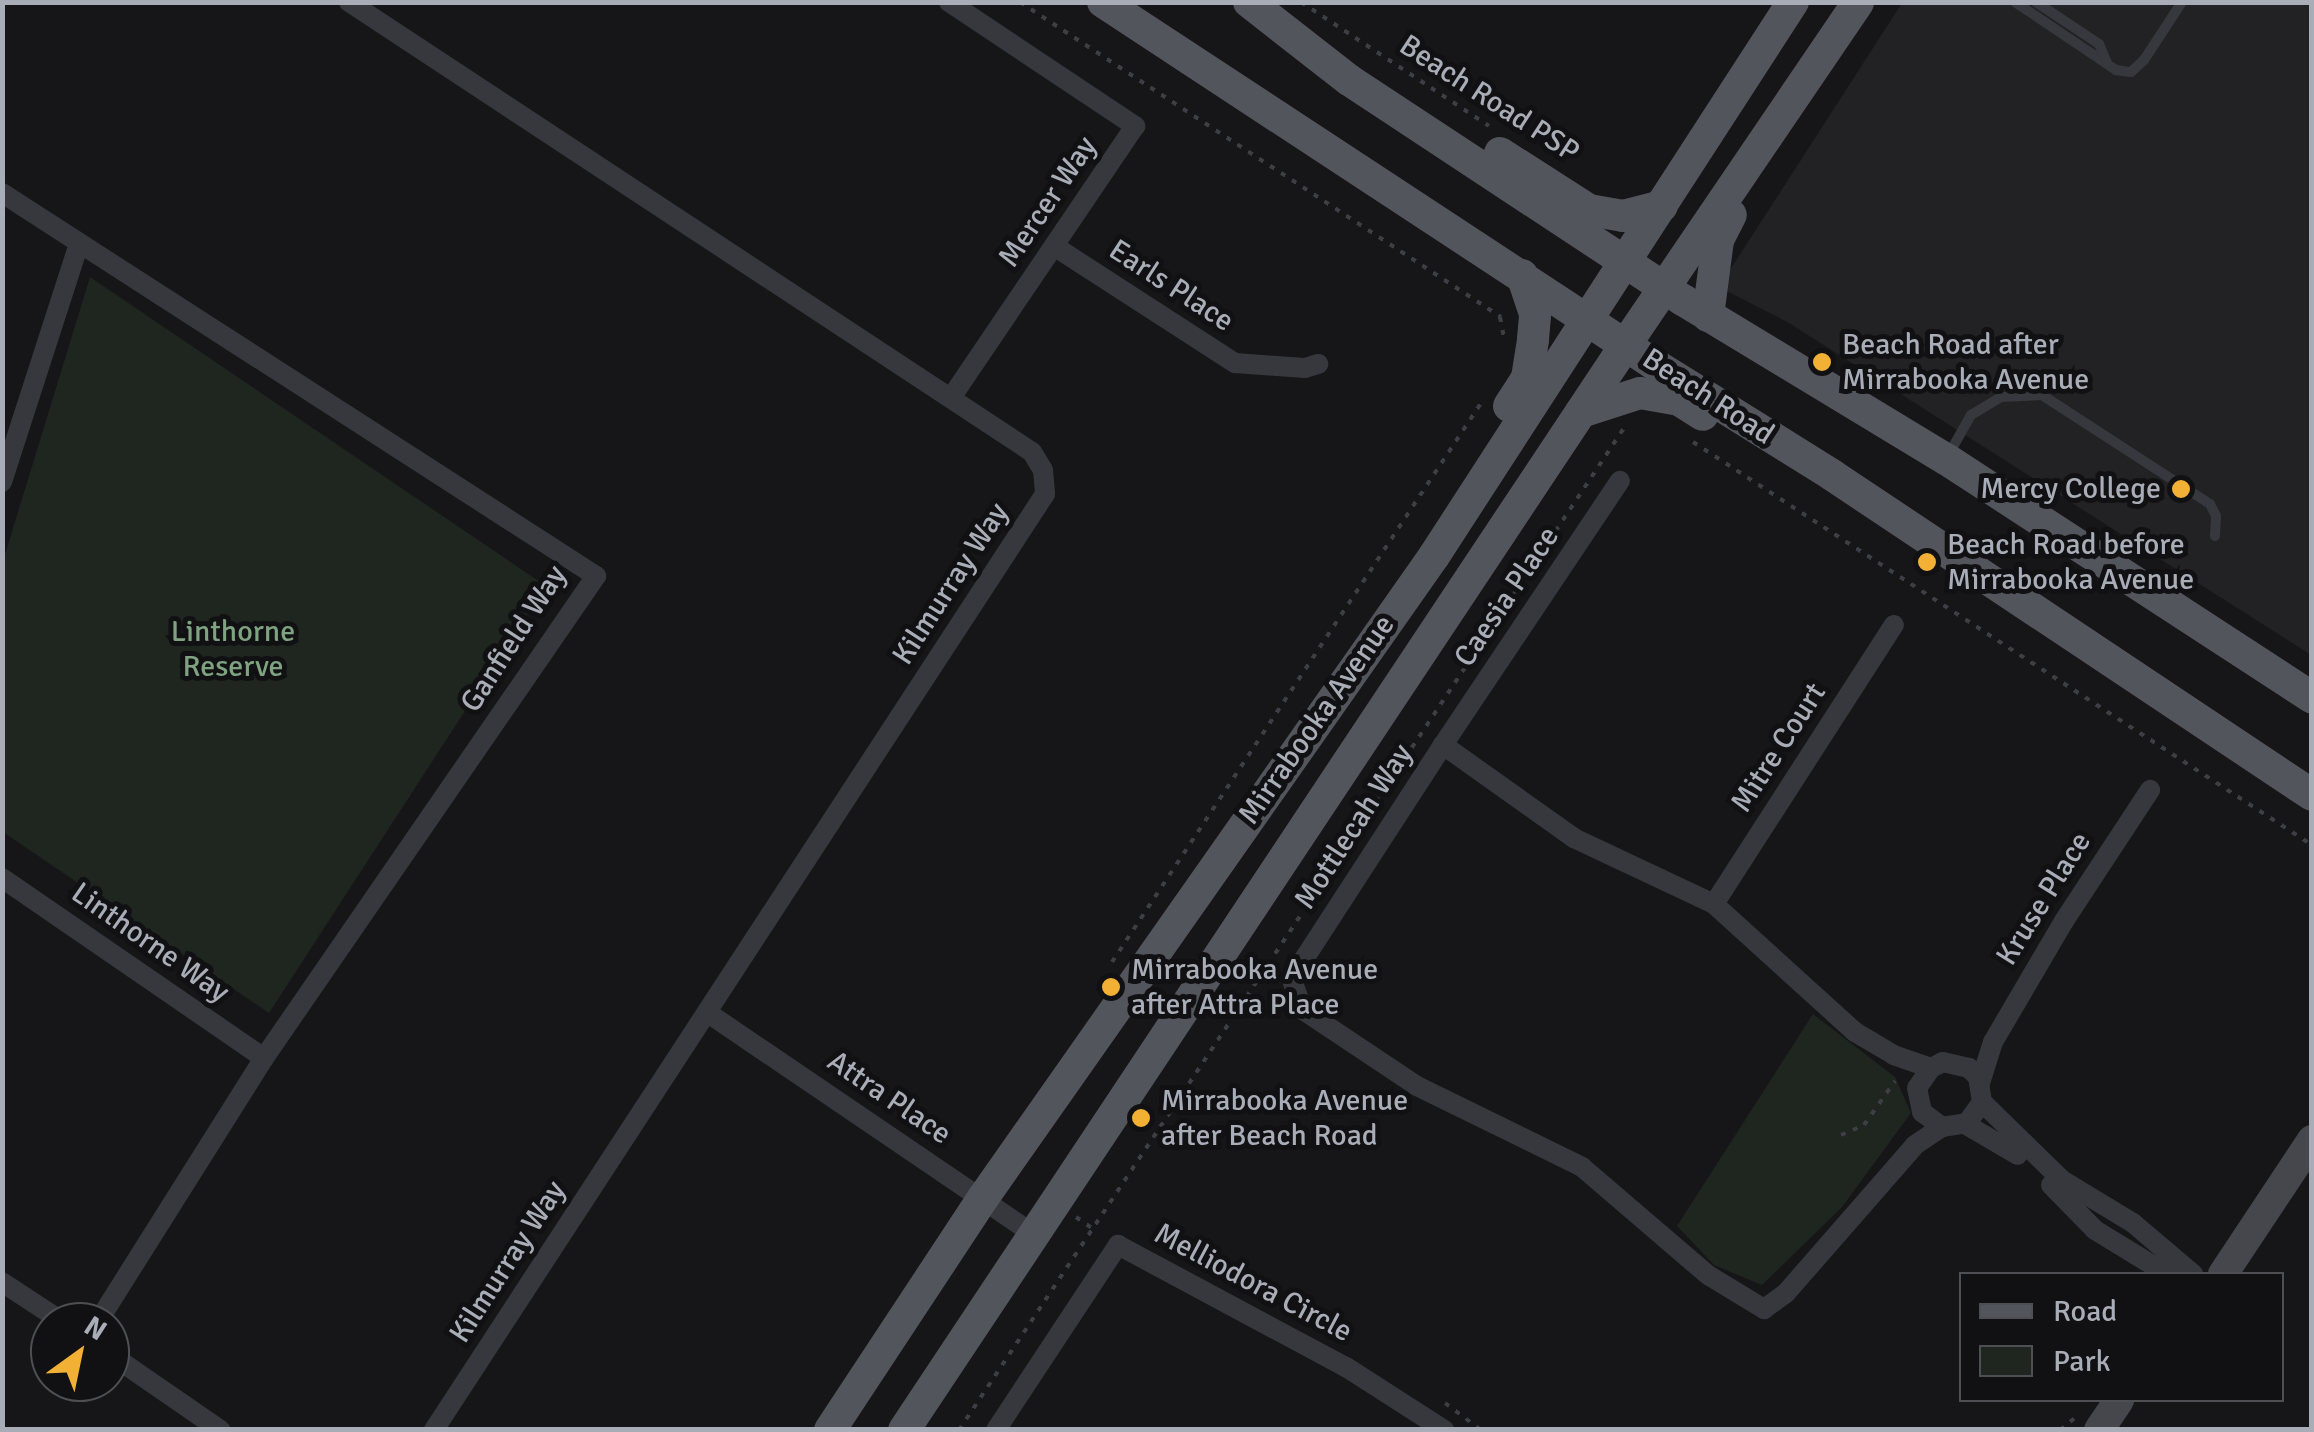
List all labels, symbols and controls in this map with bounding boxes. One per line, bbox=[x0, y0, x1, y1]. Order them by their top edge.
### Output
street label: Beach Road PSP bbox=[1392, 28, 1586, 170]
street label: Mercer Way bbox=[991, 130, 1105, 274]
street label: Earls Place bbox=[1102, 232, 1240, 340]
place label: Beach Road after Mirrabooka Avenue bbox=[1842, 327, 2089, 398]
street label: Beach Road bbox=[1635, 341, 1781, 453]
marker: Beach Road after Mirrabooka Avenue bbox=[1811, 351, 1833, 373]
place label: Mercy College bbox=[1980, 471, 2161, 507]
marker: Mercy College bbox=[2170, 478, 2192, 500]
street label: Kilmurray Way bbox=[885, 496, 1017, 672]
street label: Caesia Place bbox=[1447, 520, 1567, 674]
place label: Beach Road before Mirrabooka Avenue bbox=[1947, 527, 2194, 598]
marker: Beach Road before Mirrabooka Avenue bbox=[1916, 551, 1938, 573]
street label: Ganfield Way bbox=[453, 559, 575, 719]
street label: Mirrabooka Avenue bbox=[1231, 608, 1403, 832]
park label: Linthorne Reserve bbox=[171, 614, 295, 684]
street label: Mitre Court bbox=[1724, 677, 1834, 819]
street label: Mottlecah Way bbox=[1287, 738, 1421, 916]
street label: Kruse Place bbox=[1989, 826, 2099, 972]
street label: Linthorne Way bbox=[64, 875, 236, 1011]
place label: Mirrabooka Avenue after Attra Place bbox=[1131, 952, 1378, 1022]
marker: Mirrabooka Avenue after Attra Place bbox=[1100, 976, 1122, 998]
street label: Attra Place bbox=[820, 1044, 958, 1152]
place label: Mirrabooka Avenue after Beach Road bbox=[1161, 1083, 1408, 1154]
marker: Mirrabooka Avenue after Beach Road bbox=[1130, 1107, 1152, 1129]
street label: Kilmurray Way bbox=[442, 1174, 574, 1350]
street label: Melliodora Circle bbox=[1148, 1216, 1358, 1350]
legend bbox=[1959, 1272, 2284, 1402]
text: Road bbox=[2053, 1293, 2117, 1330]
north arrow bbox=[30, 1302, 130, 1402]
text: N bbox=[78, 1309, 113, 1348]
text: Park bbox=[2053, 1343, 2111, 1380]

